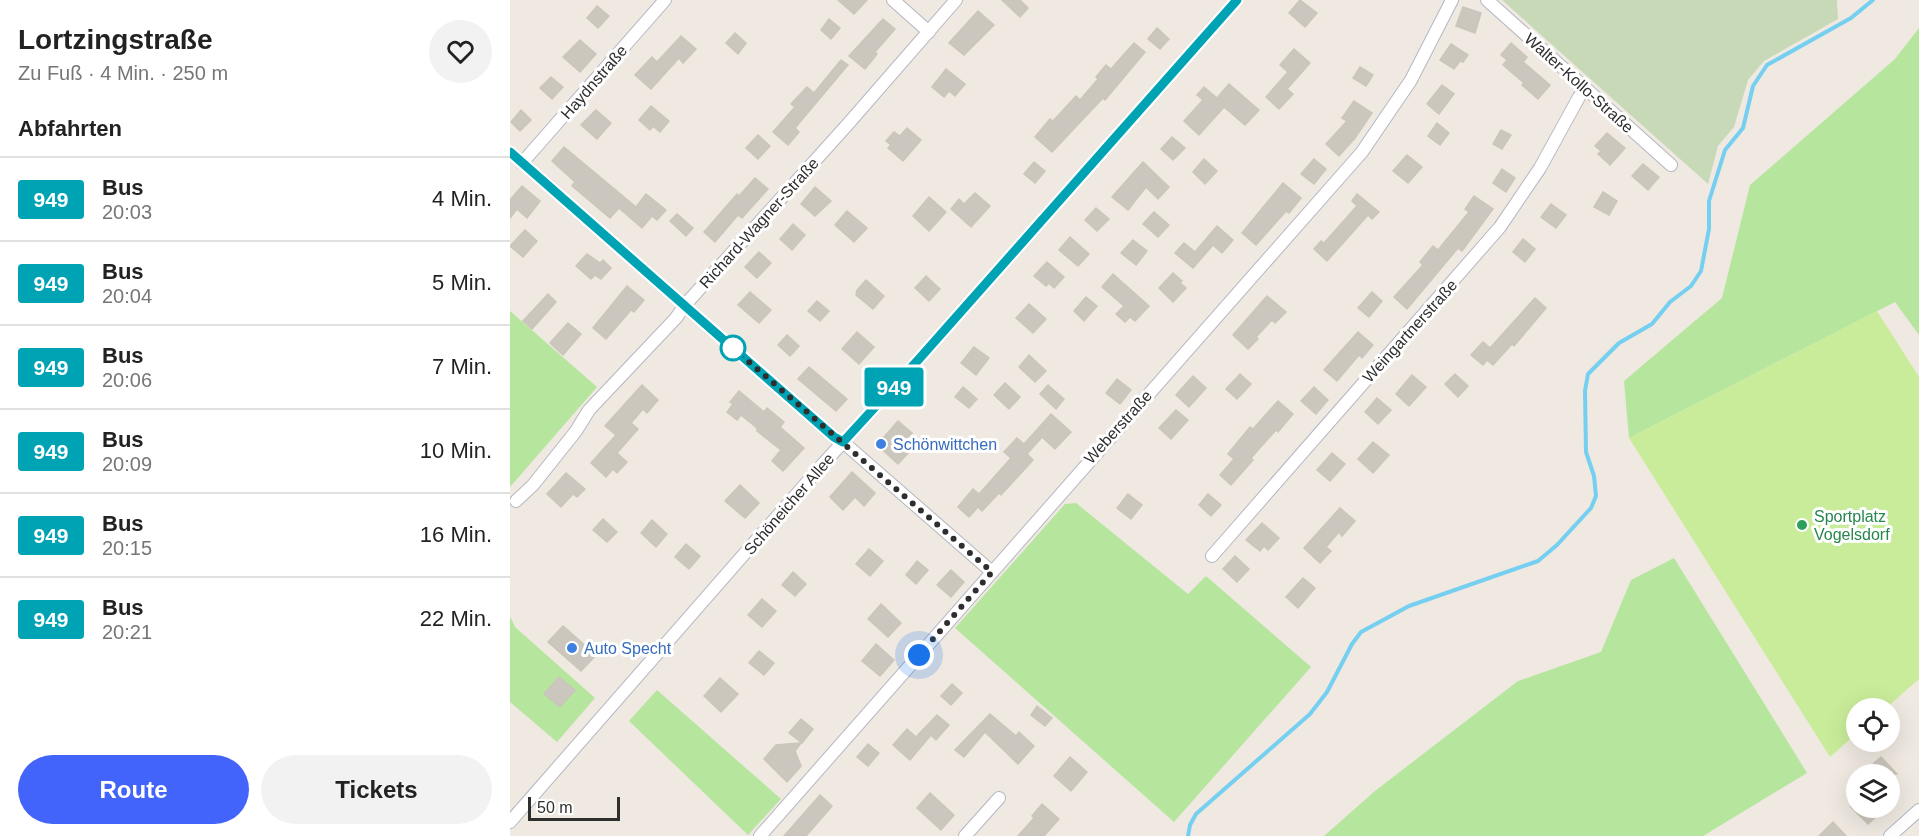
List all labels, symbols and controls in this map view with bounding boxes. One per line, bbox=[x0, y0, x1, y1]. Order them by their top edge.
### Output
button: heart bbox=[429, 20, 492, 83]
text: Lortzingstraße bbox=[18, 24, 212, 55]
street label: Walter-Kollo-Straße bbox=[1521, 30, 1637, 136]
street label: Haydnstraße bbox=[558, 42, 631, 122]
text: Zu Fuß · 4 Min. · 250 m bbox=[18, 62, 228, 84]
text: Abfahrten bbox=[18, 116, 122, 141]
street label: Richard-Wagner-Straße bbox=[696, 154, 822, 292]
text: Bus bbox=[102, 175, 144, 200]
text: 4 Min. bbox=[432, 186, 492, 211]
text: 949 bbox=[33, 188, 69, 211]
text: 20:03 bbox=[102, 201, 152, 223]
text: Bus bbox=[102, 259, 144, 284]
text: 5 Min. bbox=[432, 270, 492, 295]
text: 949 bbox=[33, 272, 69, 295]
street label: Weingartnerstraße bbox=[1359, 276, 1461, 386]
text: 20:04 bbox=[102, 285, 152, 307]
unlabelled marker bbox=[720, 335, 746, 361]
text: Bus bbox=[102, 343, 144, 368]
text: 7 Min. bbox=[432, 354, 492, 379]
text: 949 bbox=[33, 356, 69, 379]
line badge: 949 bbox=[860, 368, 928, 406]
text: 20:06 bbox=[102, 369, 152, 391]
text: 949 bbox=[876, 376, 912, 399]
street label: Weberstraße bbox=[1081, 387, 1155, 467]
text: Bus bbox=[102, 427, 144, 452]
place label: Schönwittchen bbox=[893, 436, 997, 453]
marker: Schönwittchen bbox=[874, 437, 888, 451]
text: 10 Min. bbox=[420, 438, 492, 463]
text: 949 bbox=[33, 440, 69, 463]
street label: Schöneicher Allee bbox=[741, 450, 837, 558]
text: 20:09 bbox=[102, 453, 152, 475]
place label: Sportplatz Vogelsdorf bbox=[1814, 508, 1890, 543]
text: Bus bbox=[102, 511, 144, 536]
marker: Sportplatz Vogelsdorf bbox=[1795, 518, 1809, 532]
text: 16 Min. bbox=[420, 522, 492, 547]
text: 949 bbox=[33, 524, 69, 547]
text: 20:15 bbox=[102, 537, 152, 559]
text: Bus bbox=[102, 595, 144, 620]
text: 22 Min. bbox=[420, 606, 492, 631]
text: 949 bbox=[33, 608, 69, 631]
text: 20:21 bbox=[102, 621, 152, 643]
place label: Auto Specht bbox=[584, 640, 672, 657]
your location bbox=[904, 640, 934, 670]
marker: Auto Specht bbox=[565, 641, 579, 655]
map controls bbox=[1846, 698, 1900, 818]
button: locate bbox=[1846, 698, 1900, 752]
button: Route bbox=[18, 755, 249, 824]
button: Tickets bbox=[261, 755, 492, 824]
button: layers bbox=[1846, 764, 1900, 818]
scale bar bbox=[528, 794, 620, 822]
text: 50 m bbox=[537, 799, 573, 816]

